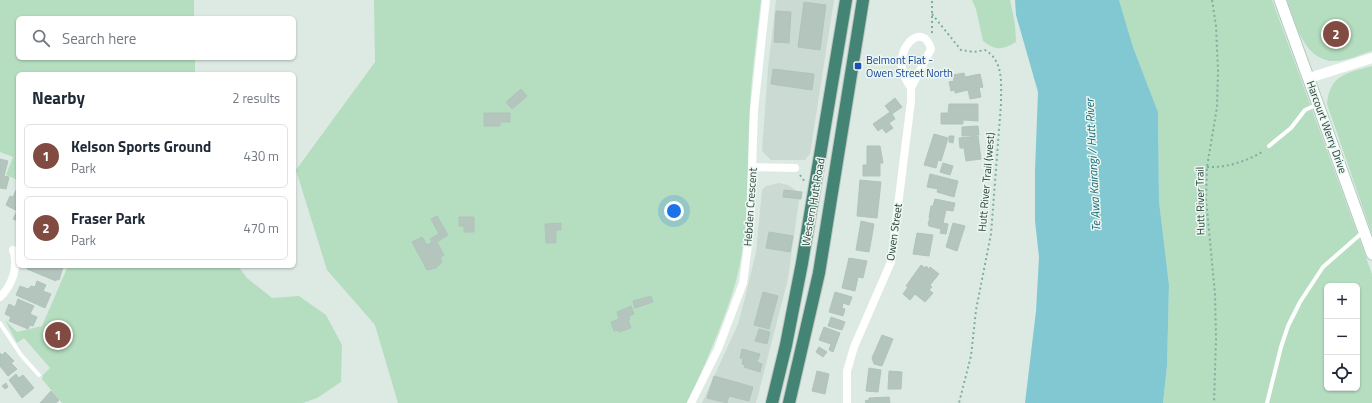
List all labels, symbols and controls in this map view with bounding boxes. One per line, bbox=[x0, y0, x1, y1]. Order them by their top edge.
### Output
search box bbox=[16, 16, 296, 60]
pin: 2 bbox=[1323, 19, 1349, 49]
icon: search bbox=[30, 27, 52, 49]
text: Search here bbox=[62, 27, 136, 50]
place label: Belmont Flat - Owen Street North bbox=[866, 52, 953, 81]
marker: Belmont Flat - Owen Street North bbox=[853, 61, 863, 71]
street label: Harcourt Werry Drive bbox=[1303, 78, 1351, 176]
text: Nearby bbox=[32, 85, 85, 111]
text: 2 results bbox=[232, 88, 280, 108]
water label: Te Awa Kairangi / Hutt River bbox=[1079, 96, 1105, 232]
street label: Hutt River Trail (west) bbox=[974, 132, 998, 232]
text: Kelson Sports Ground bbox=[71, 135, 211, 158]
text: 1 bbox=[42, 146, 50, 166]
text: 430 m bbox=[243, 146, 279, 166]
street label: Western Hutt Road bbox=[797, 157, 829, 247]
text: Park bbox=[71, 158, 96, 178]
street label: Hebden Crescent bbox=[739, 167, 761, 247]
street label: Hutt River Trail bbox=[1191, 167, 1209, 235]
your location bbox=[664, 201, 684, 221]
street label: Owen Street bbox=[882, 202, 906, 262]
text: Fraser Park bbox=[71, 207, 145, 230]
text: 2 bbox=[42, 218, 50, 238]
text: 470 m bbox=[243, 218, 279, 238]
text: Park bbox=[71, 230, 96, 250]
map controls bbox=[1324, 283, 1360, 391]
button: + bbox=[1324, 283, 1360, 319]
button: − bbox=[1324, 319, 1360, 355]
pin: 1 bbox=[45, 320, 71, 350]
button: locate bbox=[1324, 355, 1360, 391]

